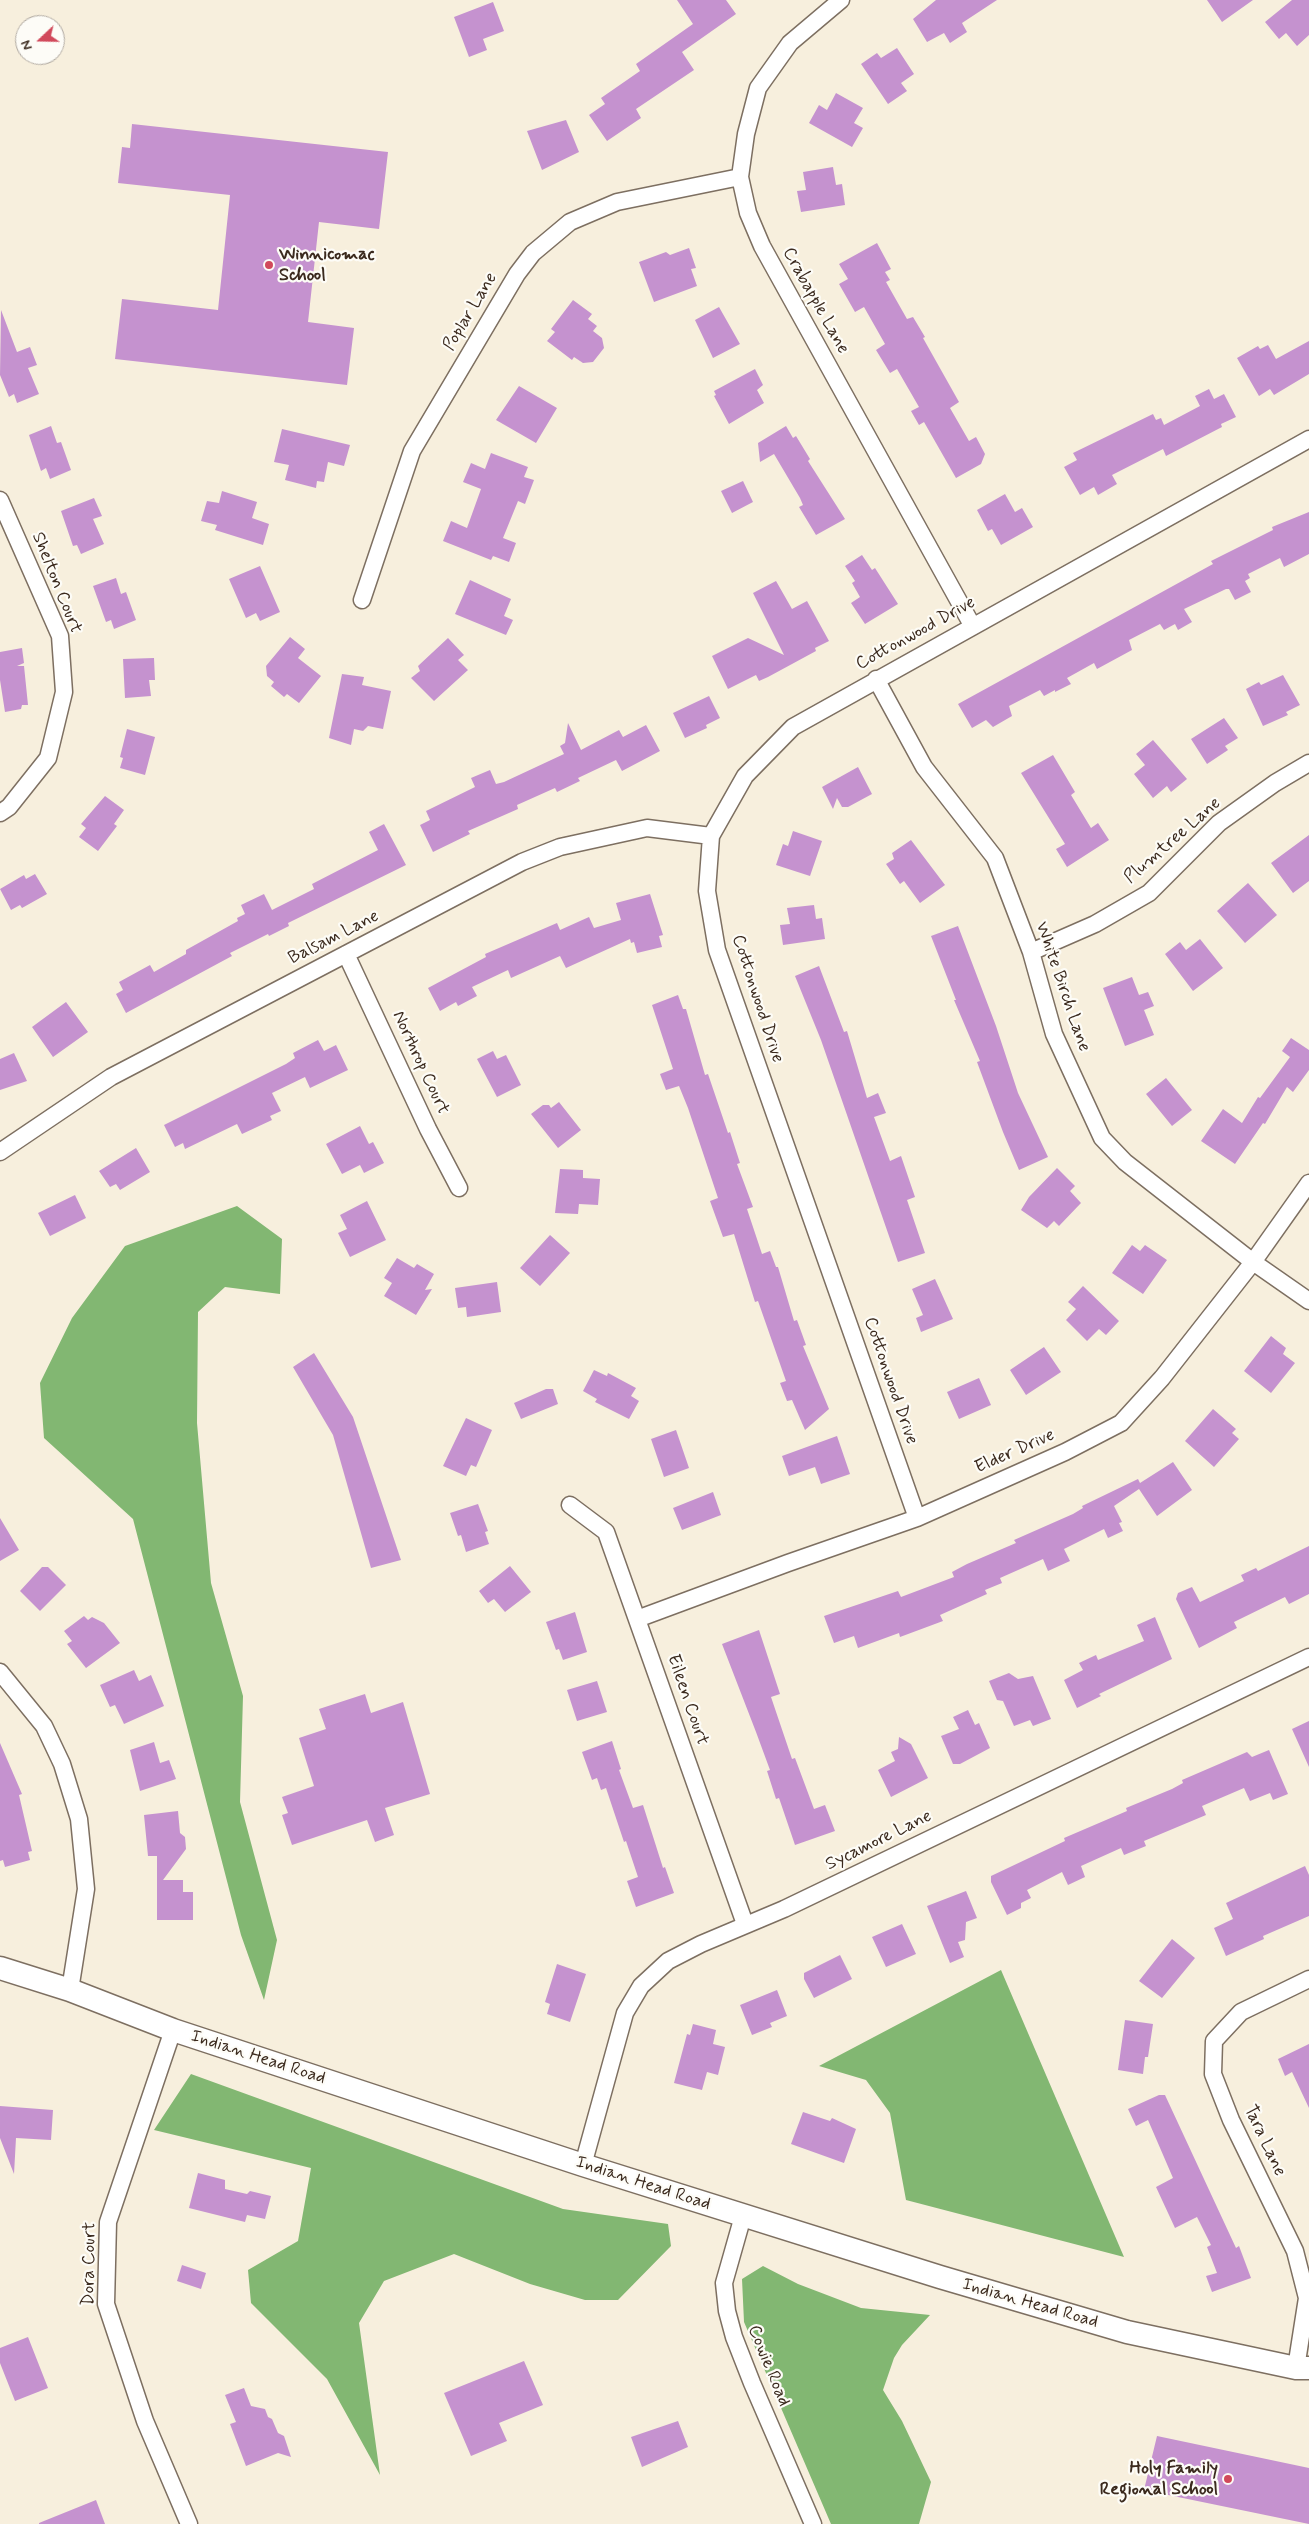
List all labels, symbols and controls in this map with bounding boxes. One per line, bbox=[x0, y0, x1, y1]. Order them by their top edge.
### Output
north arrow bbox=[15, 15, 65, 65]
text: N bbox=[17, 37, 37, 53]
place label: Winnicomac School bbox=[279, 244, 375, 286]
street label: Crabapple Lane bbox=[777, 244, 853, 358]
marker: Winnicomac School bbox=[263, 259, 275, 271]
street label: Poplar Lane bbox=[439, 269, 503, 355]
street label: Shelton Court bbox=[26, 529, 86, 637]
street label: Cottonwood Drive bbox=[852, 592, 980, 676]
street label: Plumtree Lane bbox=[1120, 793, 1226, 889]
street label: Balsam Lane bbox=[285, 906, 383, 970]
street label: White Birch Lane bbox=[1030, 919, 1094, 1055]
street label: Cottonwood Drive bbox=[726, 932, 788, 1066]
street label: Northrop Court bbox=[387, 1008, 453, 1118]
street label: Cottonwood Drive bbox=[858, 1314, 922, 1448]
street label: Elder Drive bbox=[972, 1425, 1058, 1479]
street label: Eileen Court bbox=[661, 1652, 713, 1748]
street label: Sycamore Lane bbox=[822, 1806, 936, 1876]
street label: Indian Head Road bbox=[188, 2026, 328, 2090]
street label: Tara Lane bbox=[1238, 2102, 1290, 2180]
street label: Indian Head Road bbox=[573, 2152, 713, 2216]
street label: Dora Court bbox=[78, 2222, 102, 2306]
street label: Indian Head Road bbox=[960, 2274, 1100, 2334]
street label: Cowie Road bbox=[742, 2322, 794, 2410]
place label: Holy Family Regional School bbox=[1100, 2458, 1218, 2500]
marker: Holy Family Regional School bbox=[1222, 2473, 1234, 2485]

